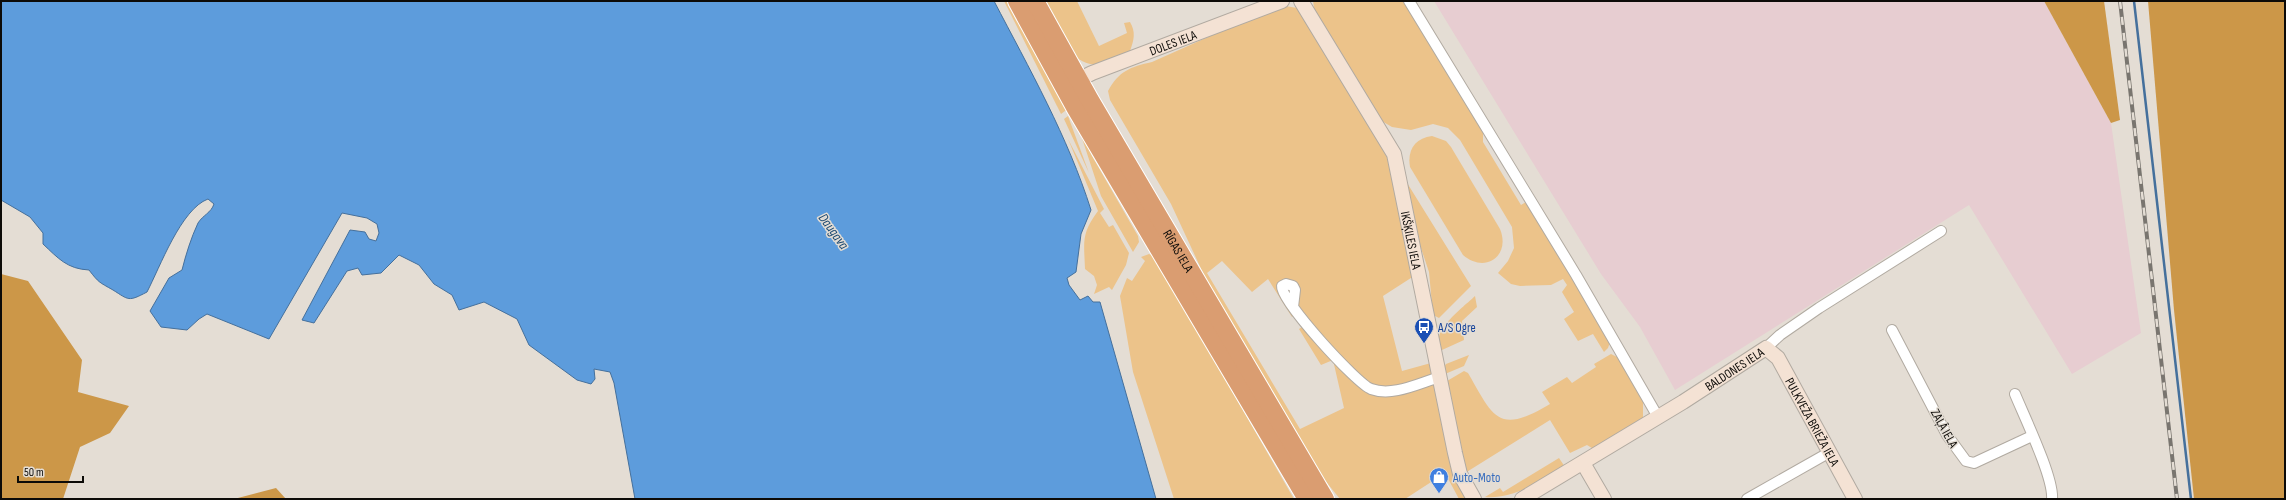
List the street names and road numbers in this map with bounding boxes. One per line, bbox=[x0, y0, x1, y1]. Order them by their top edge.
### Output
street label: DOLES IELA bbox=[1147, 27, 1199, 60]
street label: IKŠĶILES IELA bbox=[1397, 210, 1424, 271]
street label: RĪGAS IELA bbox=[1159, 227, 1197, 276]
street label: BALDONES IELA bbox=[1702, 344, 1768, 395]
street label: PULKVEŽA BRIEŽA IELA bbox=[1781, 375, 1843, 469]
street label: ZAĻĀ IELA bbox=[1927, 406, 1962, 451]

